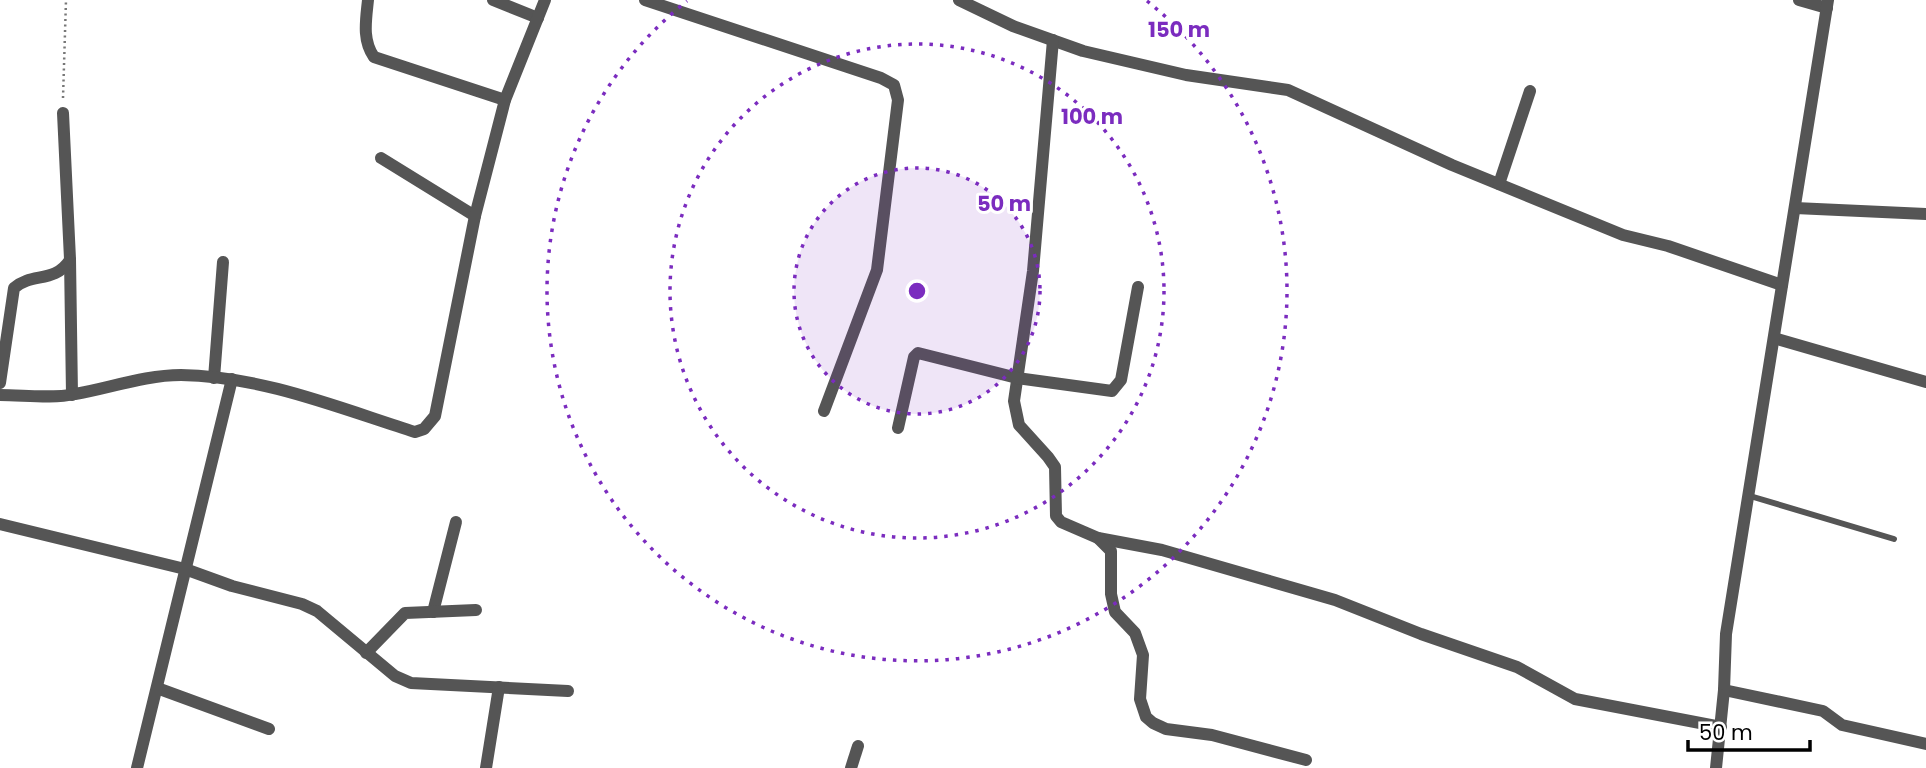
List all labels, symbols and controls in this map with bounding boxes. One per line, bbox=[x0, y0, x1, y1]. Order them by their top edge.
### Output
text: 150 m bbox=[1148, 15, 1210, 44]
text: 100 m bbox=[1061, 102, 1123, 131]
text: 50 m bbox=[977, 189, 1031, 218]
centre of rings bbox=[905, 279, 929, 303]
scale bar bbox=[1688, 708, 1811, 752]
text: 50 m bbox=[1699, 718, 1753, 747]

